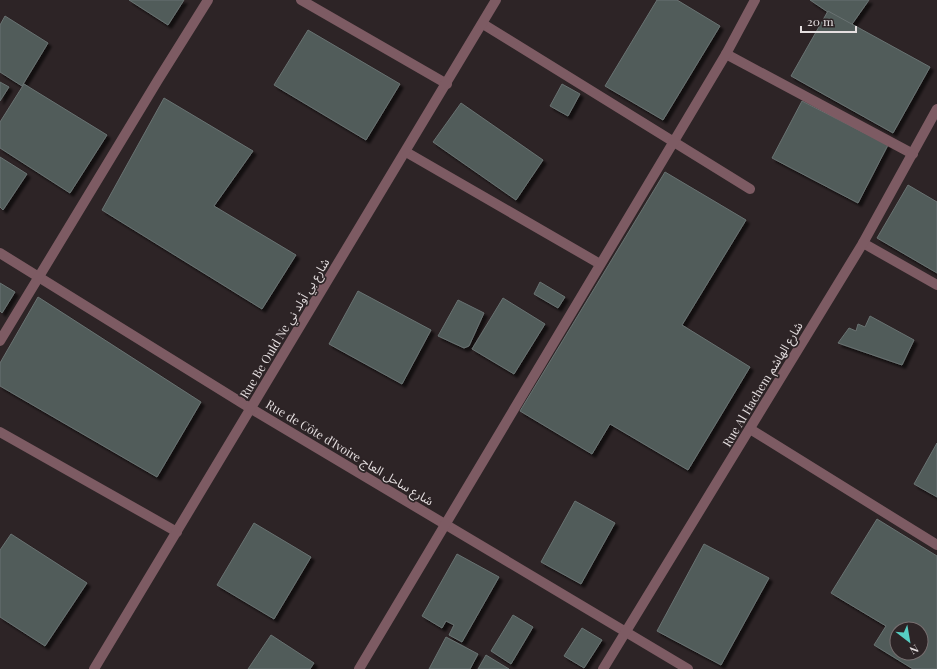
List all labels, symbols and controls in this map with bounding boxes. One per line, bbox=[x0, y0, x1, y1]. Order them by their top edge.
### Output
scale bar bbox=[801, 8, 856, 34]
text: 20 m bbox=[807, 13, 834, 29]
street label: Rue Be Ould Ne شارع بي أولد ني bbox=[236, 255, 335, 403]
street label: Rue Al Hachem شارع الهاشم bbox=[718, 319, 807, 450]
street label: Rue de Côte d'Ivoire شارع ساحل العاج bbox=[262, 396, 437, 510]
north arrow bbox=[889, 621, 929, 661]
text: N bbox=[907, 642, 922, 659]

